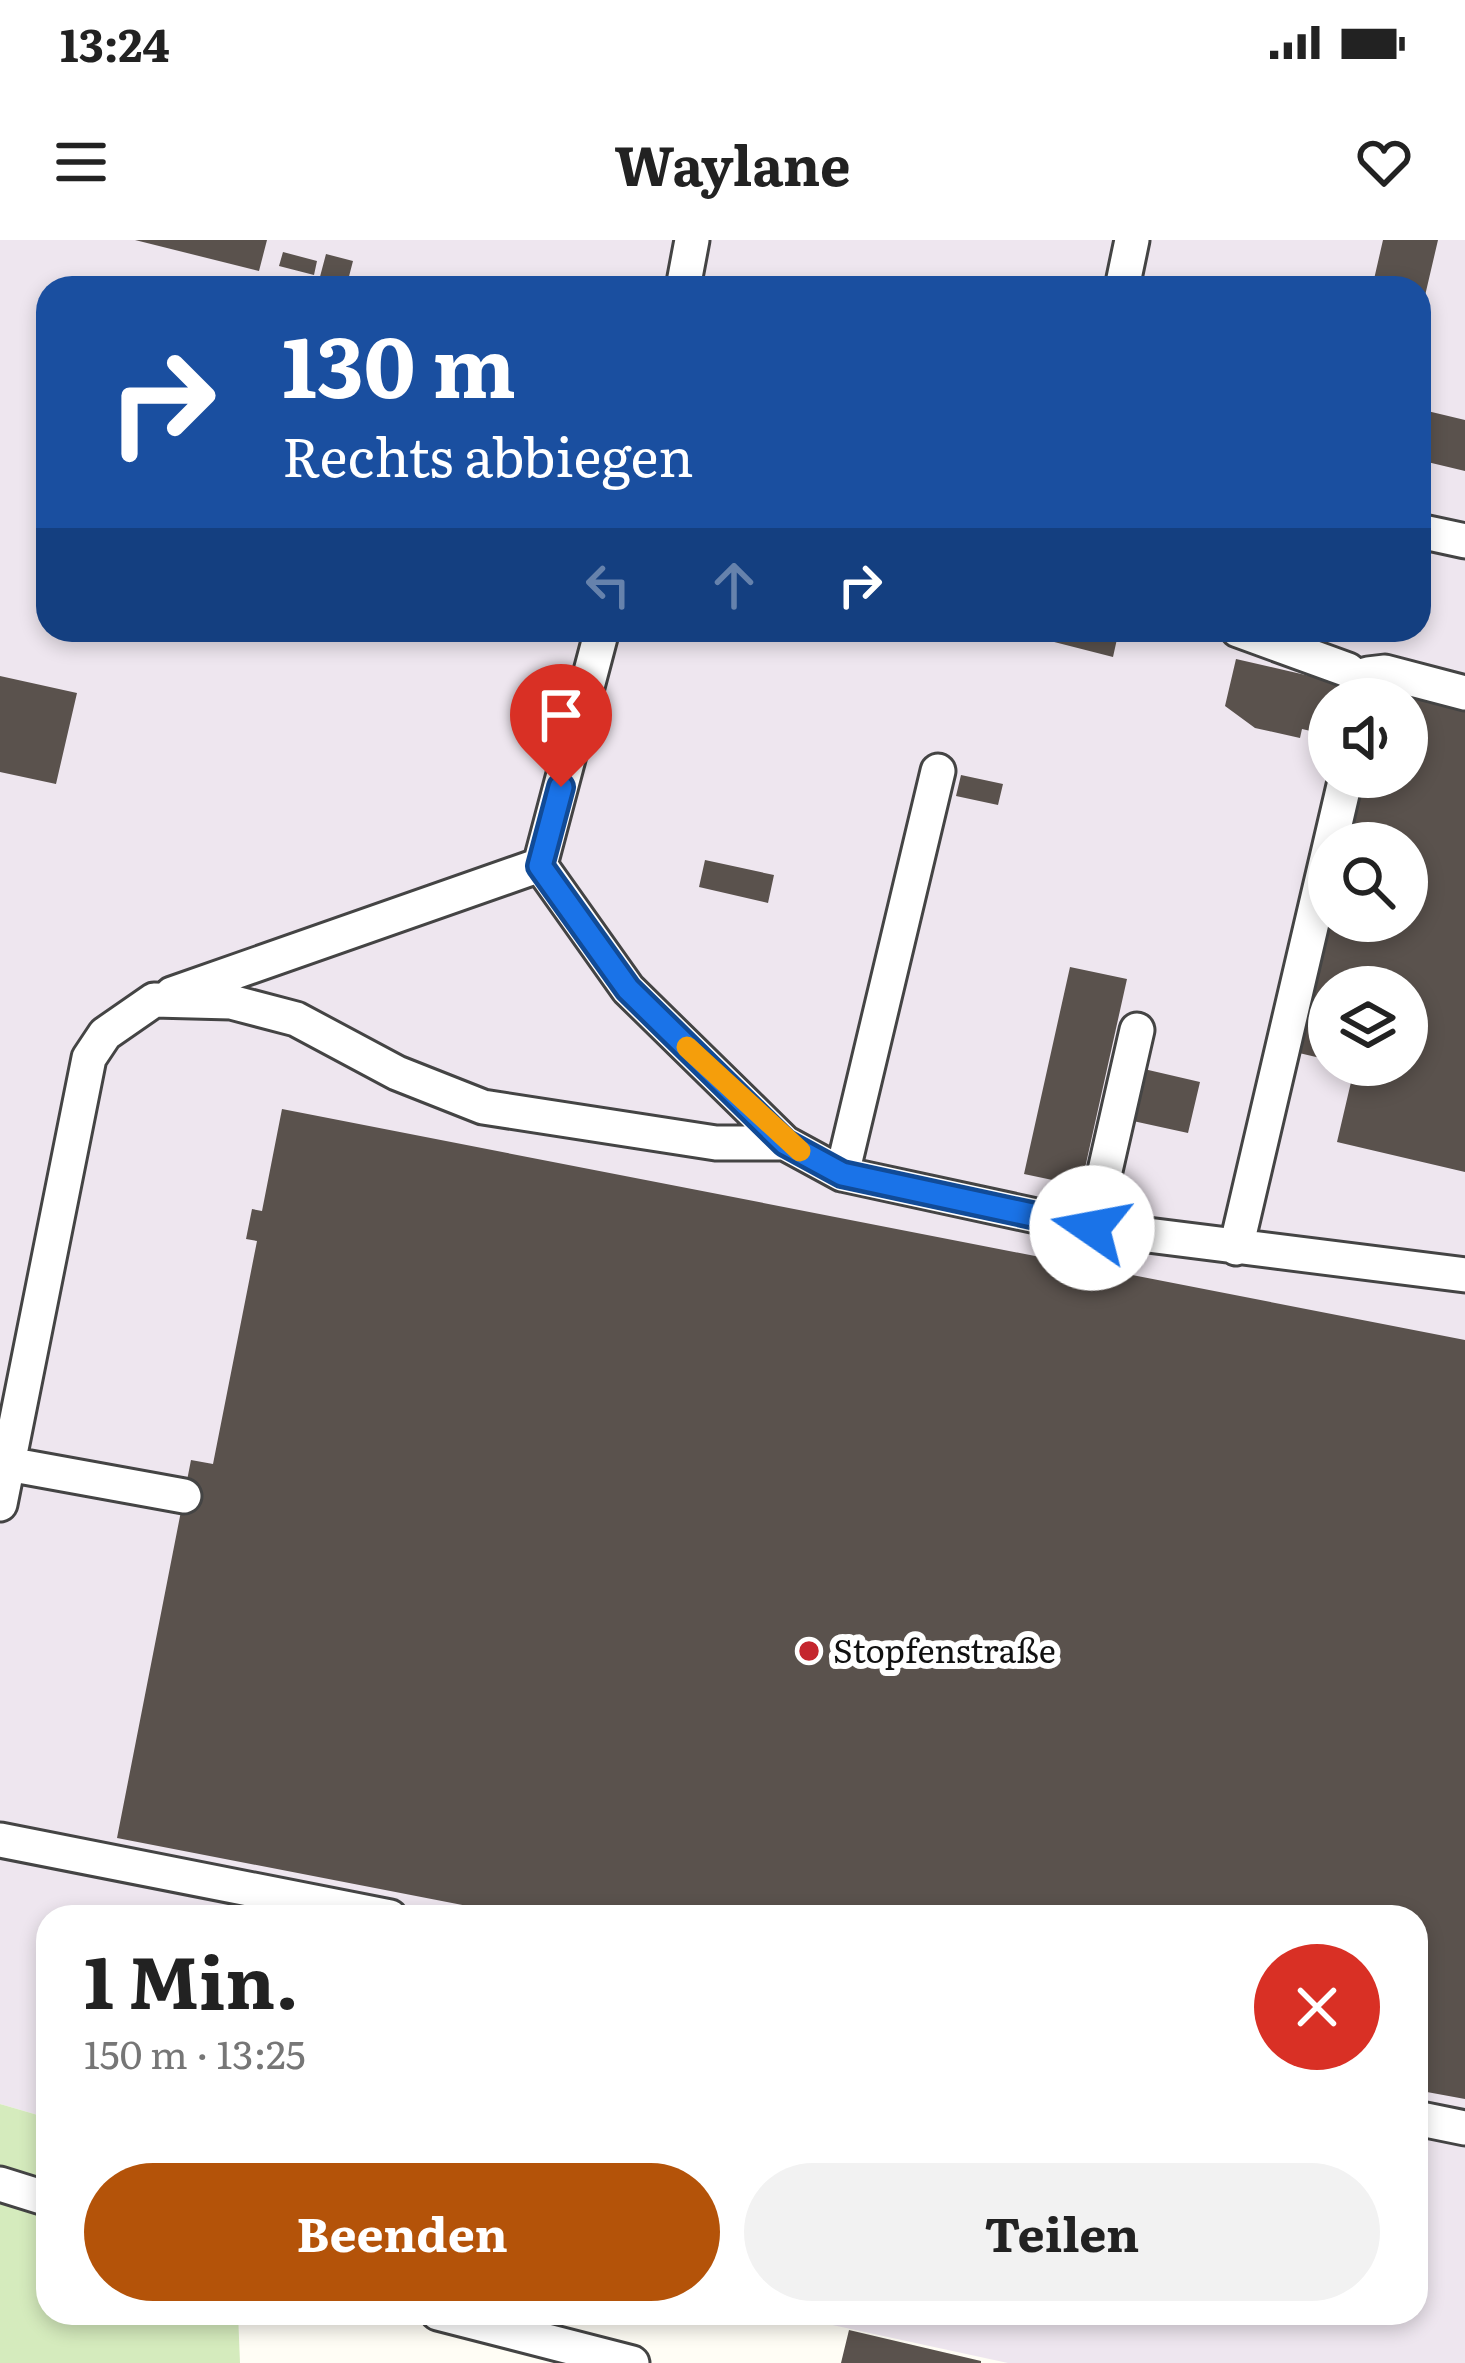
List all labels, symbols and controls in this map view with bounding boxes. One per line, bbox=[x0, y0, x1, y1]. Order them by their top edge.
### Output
text: 13:24 bbox=[60, 9, 170, 76]
text: Waylane bbox=[614, 122, 851, 203]
icon: menu bbox=[48, 129, 114, 195]
icon: heart bbox=[1351, 129, 1417, 195]
text: 130 m bbox=[282, 299, 516, 424]
icon: right bbox=[84, 324, 240, 480]
text: Rechts abbiegen bbox=[282, 413, 694, 494]
icon: left bbox=[575, 552, 641, 618]
icon: ahead bbox=[701, 552, 767, 618]
icon: right bbox=[827, 552, 893, 618]
pin bbox=[510, 664, 612, 787]
map controls bbox=[1308, 678, 1428, 1086]
button: sound bbox=[1308, 678, 1428, 798]
icon: arrive bbox=[528, 682, 594, 748]
button: search bbox=[1308, 822, 1428, 942]
button: layers bbox=[1308, 966, 1428, 1086]
position arrow bbox=[1029, 1165, 1155, 1291]
place label: Stopfenstraße bbox=[833, 1624, 1056, 1673]
marker: Stopfenstraße bbox=[796, 1638, 822, 1664]
text: 1 Min. bbox=[84, 1924, 299, 2031]
button: close bbox=[1254, 1944, 1380, 2070]
text: 150 m · 13:25 bbox=[84, 2023, 306, 2081]
button: Beenden bbox=[84, 2163, 720, 2301]
button: Teilen bbox=[744, 2163, 1380, 2301]

